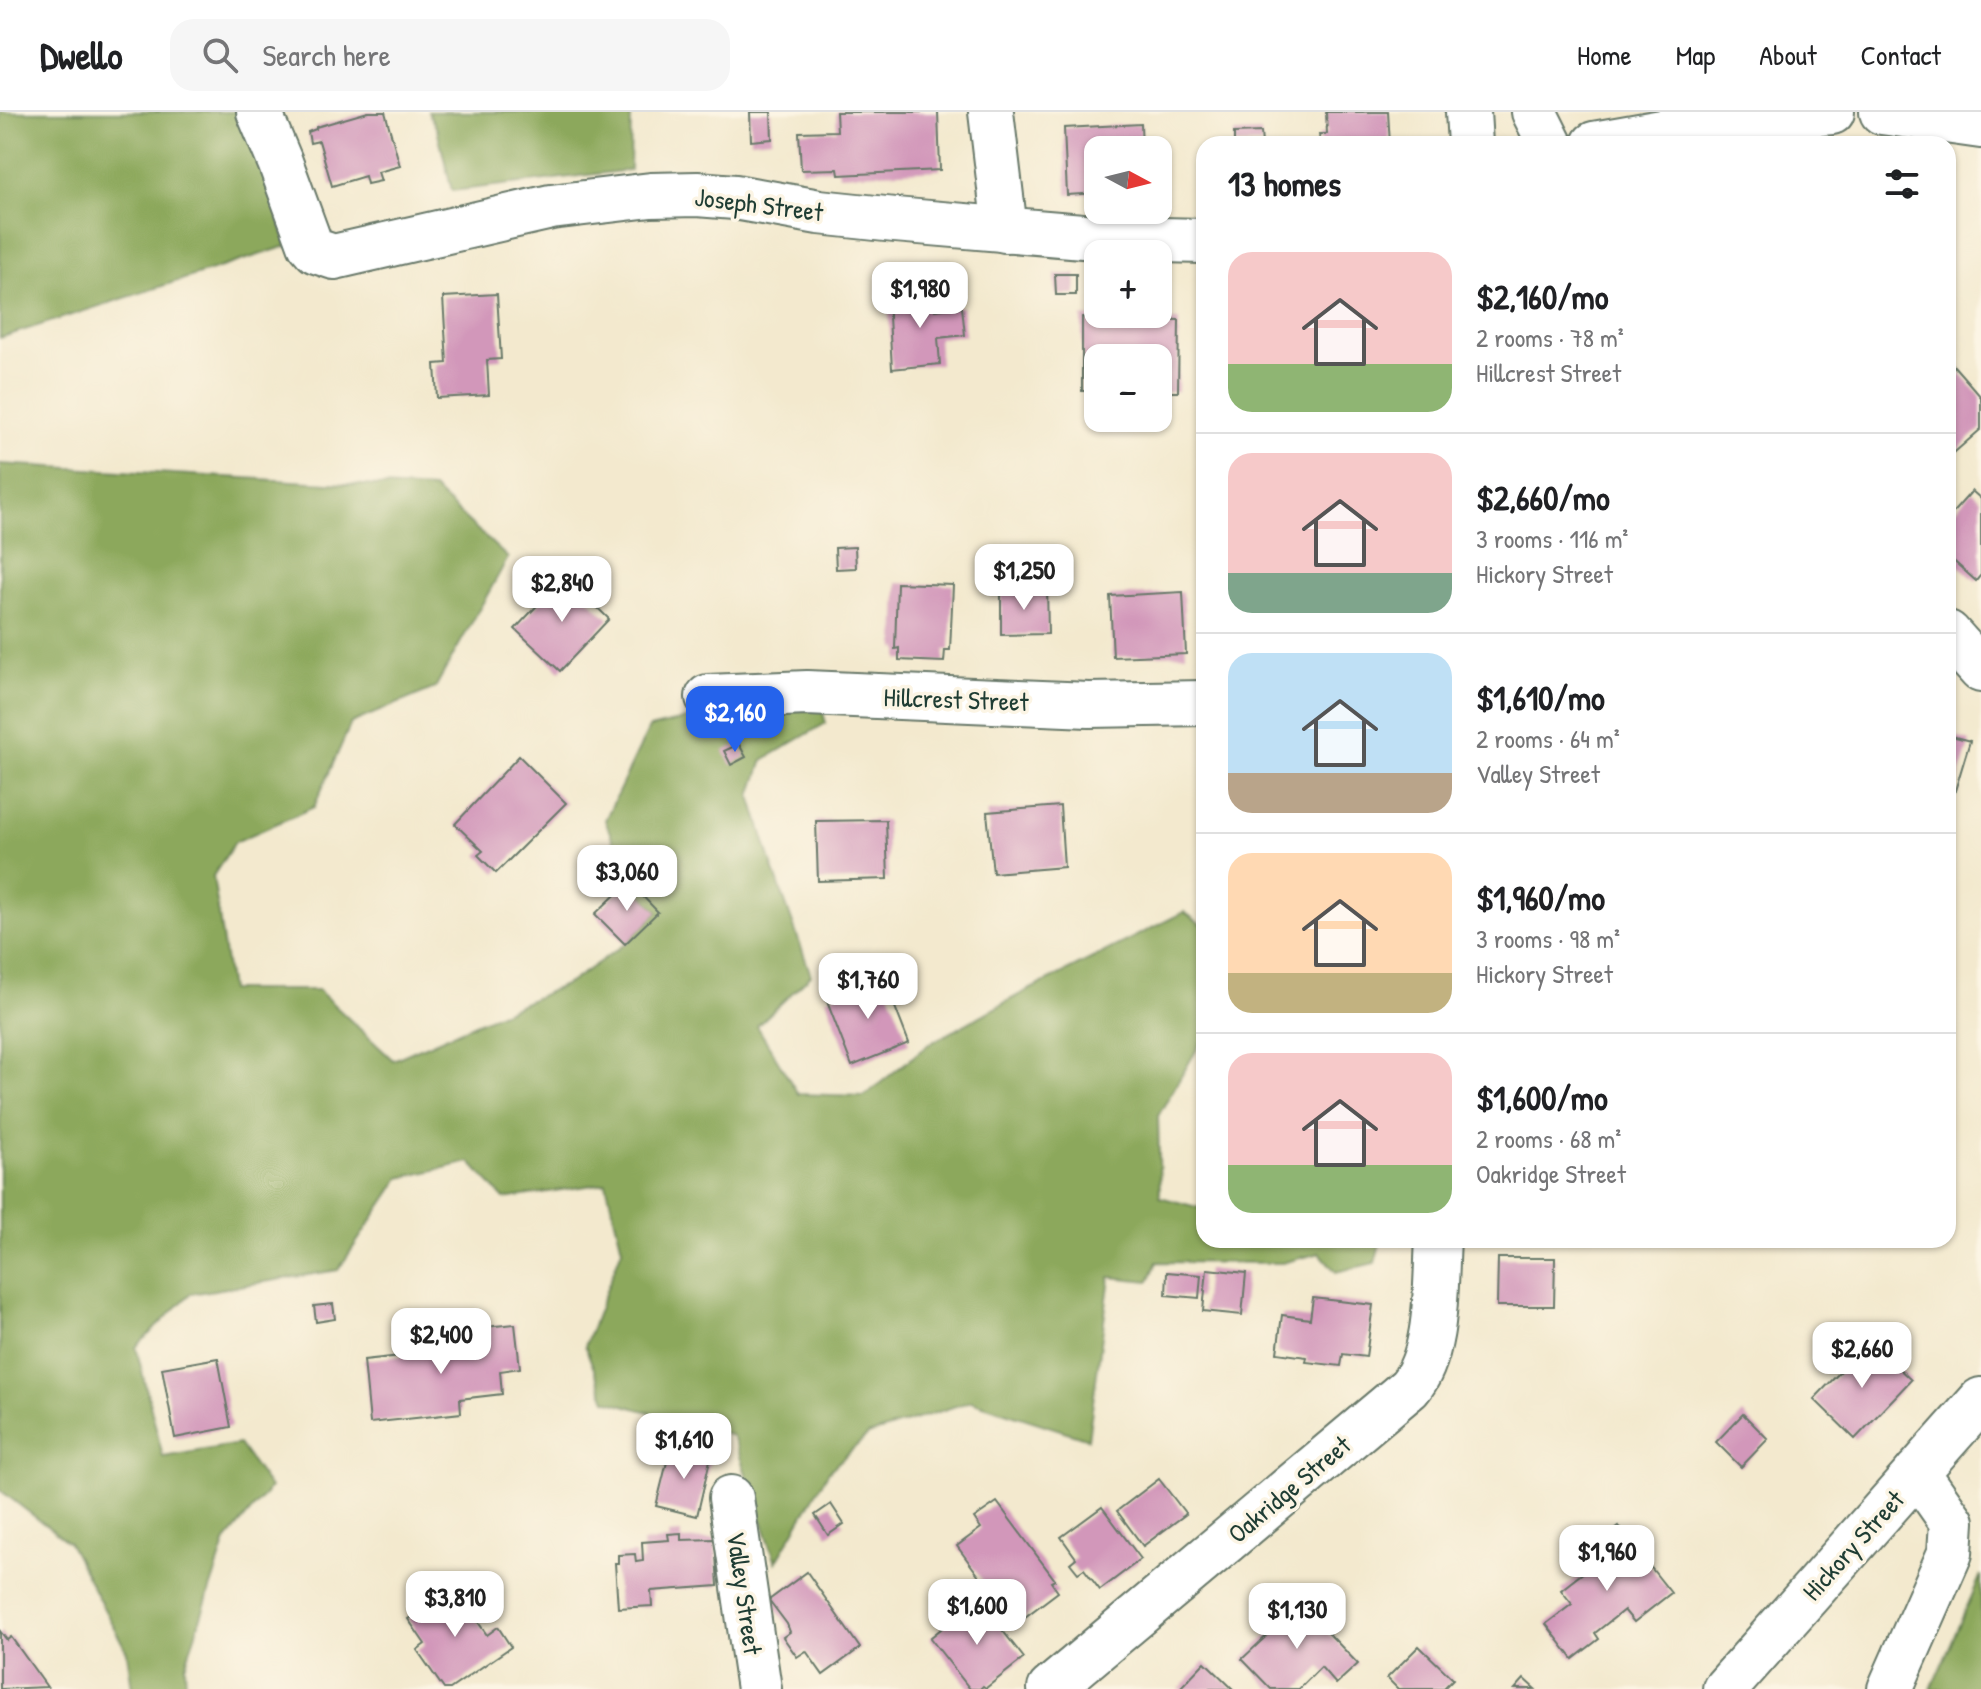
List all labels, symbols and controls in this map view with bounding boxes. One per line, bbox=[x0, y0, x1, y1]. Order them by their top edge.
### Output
search box bbox=[170, 19, 730, 91]
text: Dwello bbox=[40, 29, 122, 81]
icon: search bbox=[198, 33, 242, 77]
text: Search here bbox=[262, 35, 391, 75]
text: Home bbox=[1577, 36, 1632, 74]
text: Map bbox=[1676, 36, 1715, 74]
text: About bbox=[1759, 36, 1817, 74]
text: Contact bbox=[1861, 36, 1941, 74]
north arrow bbox=[1084, 136, 1172, 224]
map controls bbox=[1084, 136, 1172, 432]
text: 13 homes bbox=[1228, 161, 1341, 207]
icon: filters bbox=[1880, 162, 1924, 206]
street label: Joseph Street bbox=[693, 179, 826, 229]
button: + bbox=[1084, 240, 1172, 328]
pin: $1,980 bbox=[855, 262, 985, 330]
text: $1,980 bbox=[890, 270, 950, 305]
text: $2,160/mo bbox=[1476, 274, 1608, 320]
icon: home bbox=[1292, 284, 1388, 380]
text: 2 rooms · 78 m² bbox=[1476, 320, 1624, 355]
button: − bbox=[1084, 344, 1172, 432]
text: Hillcrest Street bbox=[1476, 355, 1621, 390]
text: $2,660/mo bbox=[1476, 475, 1610, 521]
icon: home bbox=[1292, 485, 1388, 581]
text: 3 rooms · 116 m² bbox=[1476, 521, 1628, 556]
pin: $1,250 bbox=[959, 544, 1089, 612]
text: $1,250 bbox=[993, 552, 1055, 587]
pin: $2,840 bbox=[497, 556, 627, 624]
text: Hickory Street bbox=[1476, 556, 1613, 591]
text: $2,840 bbox=[530, 564, 594, 599]
text: $1,610/mo bbox=[1476, 675, 1605, 721]
street label: Hillcrest Street bbox=[883, 679, 1030, 719]
icon: home bbox=[1292, 685, 1388, 781]
pin: $2,160 bbox=[670, 686, 800, 754]
text: $2,160 bbox=[704, 694, 766, 729]
text: 2 rooms · 64 m² bbox=[1476, 721, 1620, 756]
text: Valley Street bbox=[1476, 756, 1600, 791]
pin: $3,060 bbox=[562, 845, 692, 913]
text: $3,060 bbox=[595, 853, 659, 888]
text: $1,960/mo bbox=[1476, 875, 1605, 921]
icon: home bbox=[1292, 885, 1388, 981]
text: 3 rooms · 98 m² bbox=[1476, 921, 1620, 956]
pin: $1,760 bbox=[803, 953, 933, 1021]
text: Hickory Street bbox=[1476, 956, 1613, 991]
text: $1,760 bbox=[837, 961, 899, 996]
text: $1,600/mo bbox=[1476, 1075, 1608, 1121]
icon: home bbox=[1292, 1085, 1388, 1181]
text: 2 rooms · 68 m² bbox=[1476, 1121, 1621, 1156]
text: Oakridge Street bbox=[1476, 1156, 1626, 1191]
pin: $2,400 bbox=[376, 1308, 506, 1376]
text: $2,400 bbox=[409, 1316, 473, 1351]
pin: $2,660 bbox=[1797, 1322, 1927, 1390]
text: $2,660 bbox=[1831, 1330, 1894, 1365]
pin: $1,610 bbox=[619, 1413, 749, 1481]
text: $1,610 bbox=[654, 1421, 714, 1456]
street label: Oakridge Street bbox=[1220, 1427, 1358, 1551]
street label: Hickory Street bbox=[1794, 1482, 1912, 1608]
pin: $1,960 bbox=[1542, 1525, 1672, 1593]
street label: Valley Street bbox=[719, 1529, 771, 1658]
text: $1,960 bbox=[1577, 1533, 1637, 1568]
pin: $3,810 bbox=[390, 1571, 520, 1639]
text: $3,810 bbox=[424, 1579, 486, 1614]
pin: $1,600 bbox=[912, 1579, 1042, 1647]
pin: $1,130 bbox=[1232, 1583, 1362, 1651]
text: $1,600 bbox=[946, 1587, 1008, 1622]
text: $1,130 bbox=[1267, 1591, 1327, 1626]

